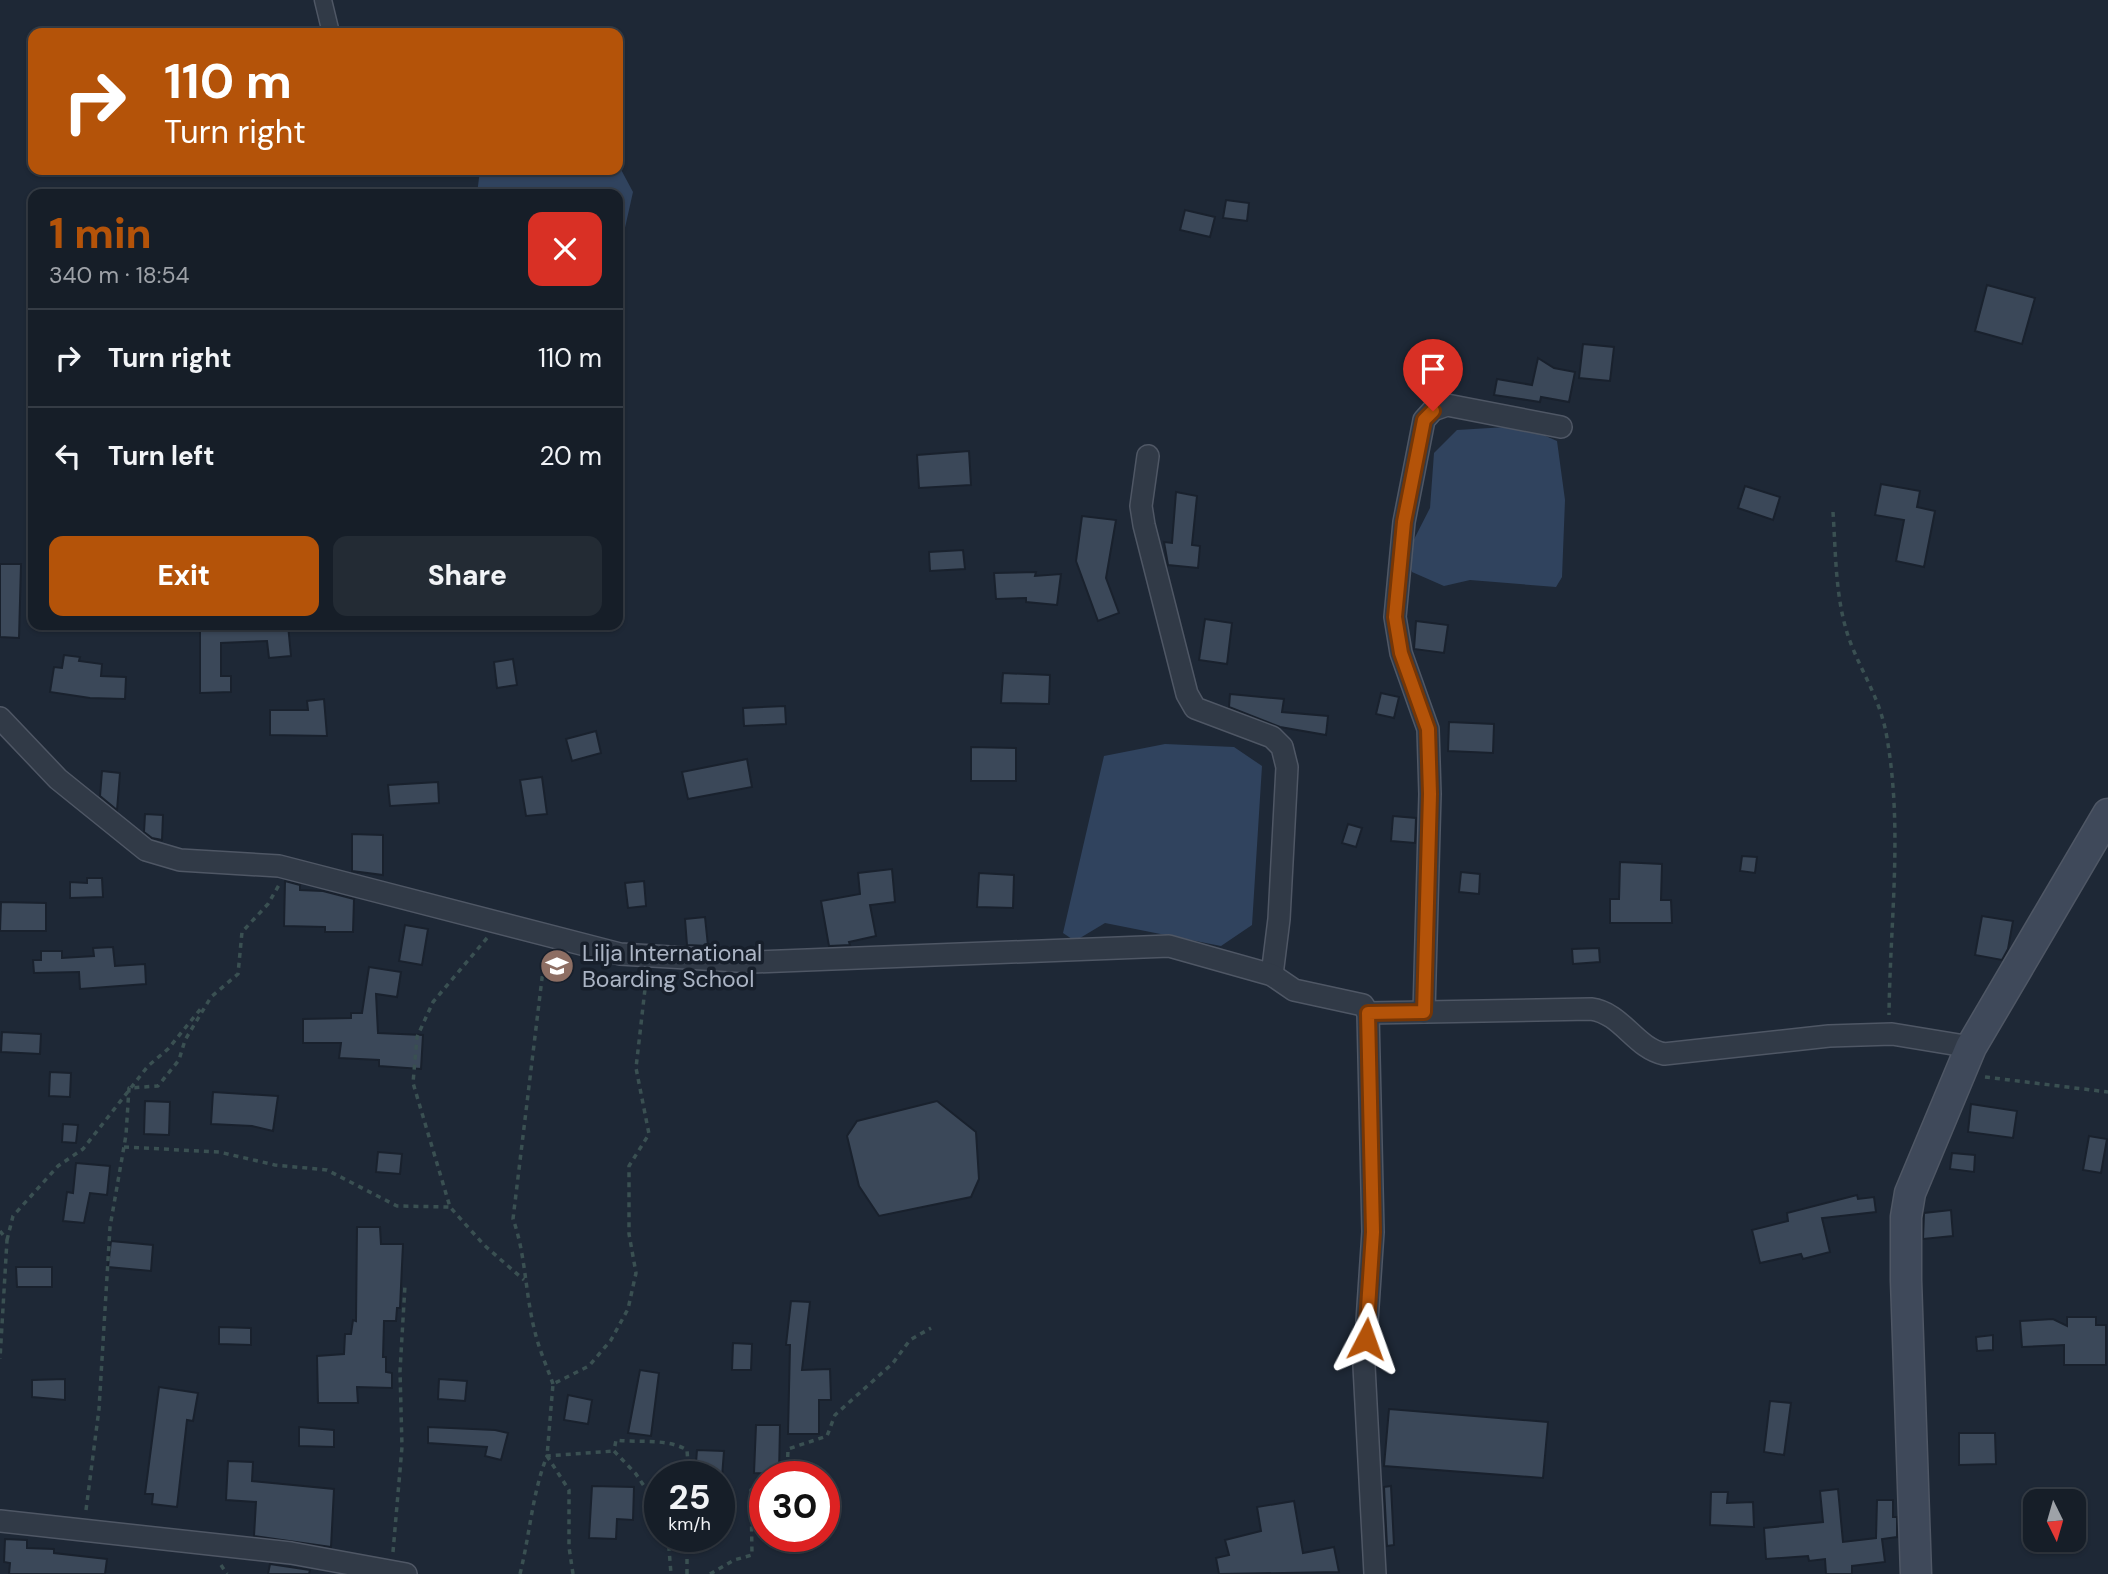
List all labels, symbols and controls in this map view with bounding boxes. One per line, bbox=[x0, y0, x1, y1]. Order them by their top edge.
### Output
text: 110 m bbox=[164, 49, 292, 113]
icon: right bbox=[49, 56, 140, 147]
text: Turn right bbox=[164, 111, 306, 153]
text: 1 min bbox=[49, 206, 152, 261]
button: close bbox=[528, 212, 602, 286]
text: 340 m · 18:54 bbox=[49, 260, 189, 290]
icon: right bbox=[49, 339, 87, 377]
pin bbox=[1403, 339, 1463, 411]
text: Turn right bbox=[108, 341, 232, 375]
text: 110 m bbox=[538, 341, 602, 375]
icon: arrive bbox=[1414, 350, 1452, 388]
icon: left bbox=[49, 437, 87, 475]
text: Turn left bbox=[108, 439, 215, 473]
text: 20 m bbox=[539, 439, 602, 473]
button: Exit bbox=[49, 536, 319, 616]
button: Share bbox=[333, 536, 602, 616]
place label: Lilja International Boarding School bbox=[582, 938, 762, 994]
school or university icon: Lilja International Boarding School bbox=[538, 947, 576, 985]
position arrow bbox=[1329, 1302, 1403, 1376]
speed limit sign: 30 bbox=[749, 1461, 840, 1552]
text: 25 bbox=[669, 1474, 710, 1520]
north arrow bbox=[2023, 1489, 2086, 1552]
map controls bbox=[2023, 1489, 2086, 1552]
text: km/h bbox=[668, 1512, 711, 1536]

